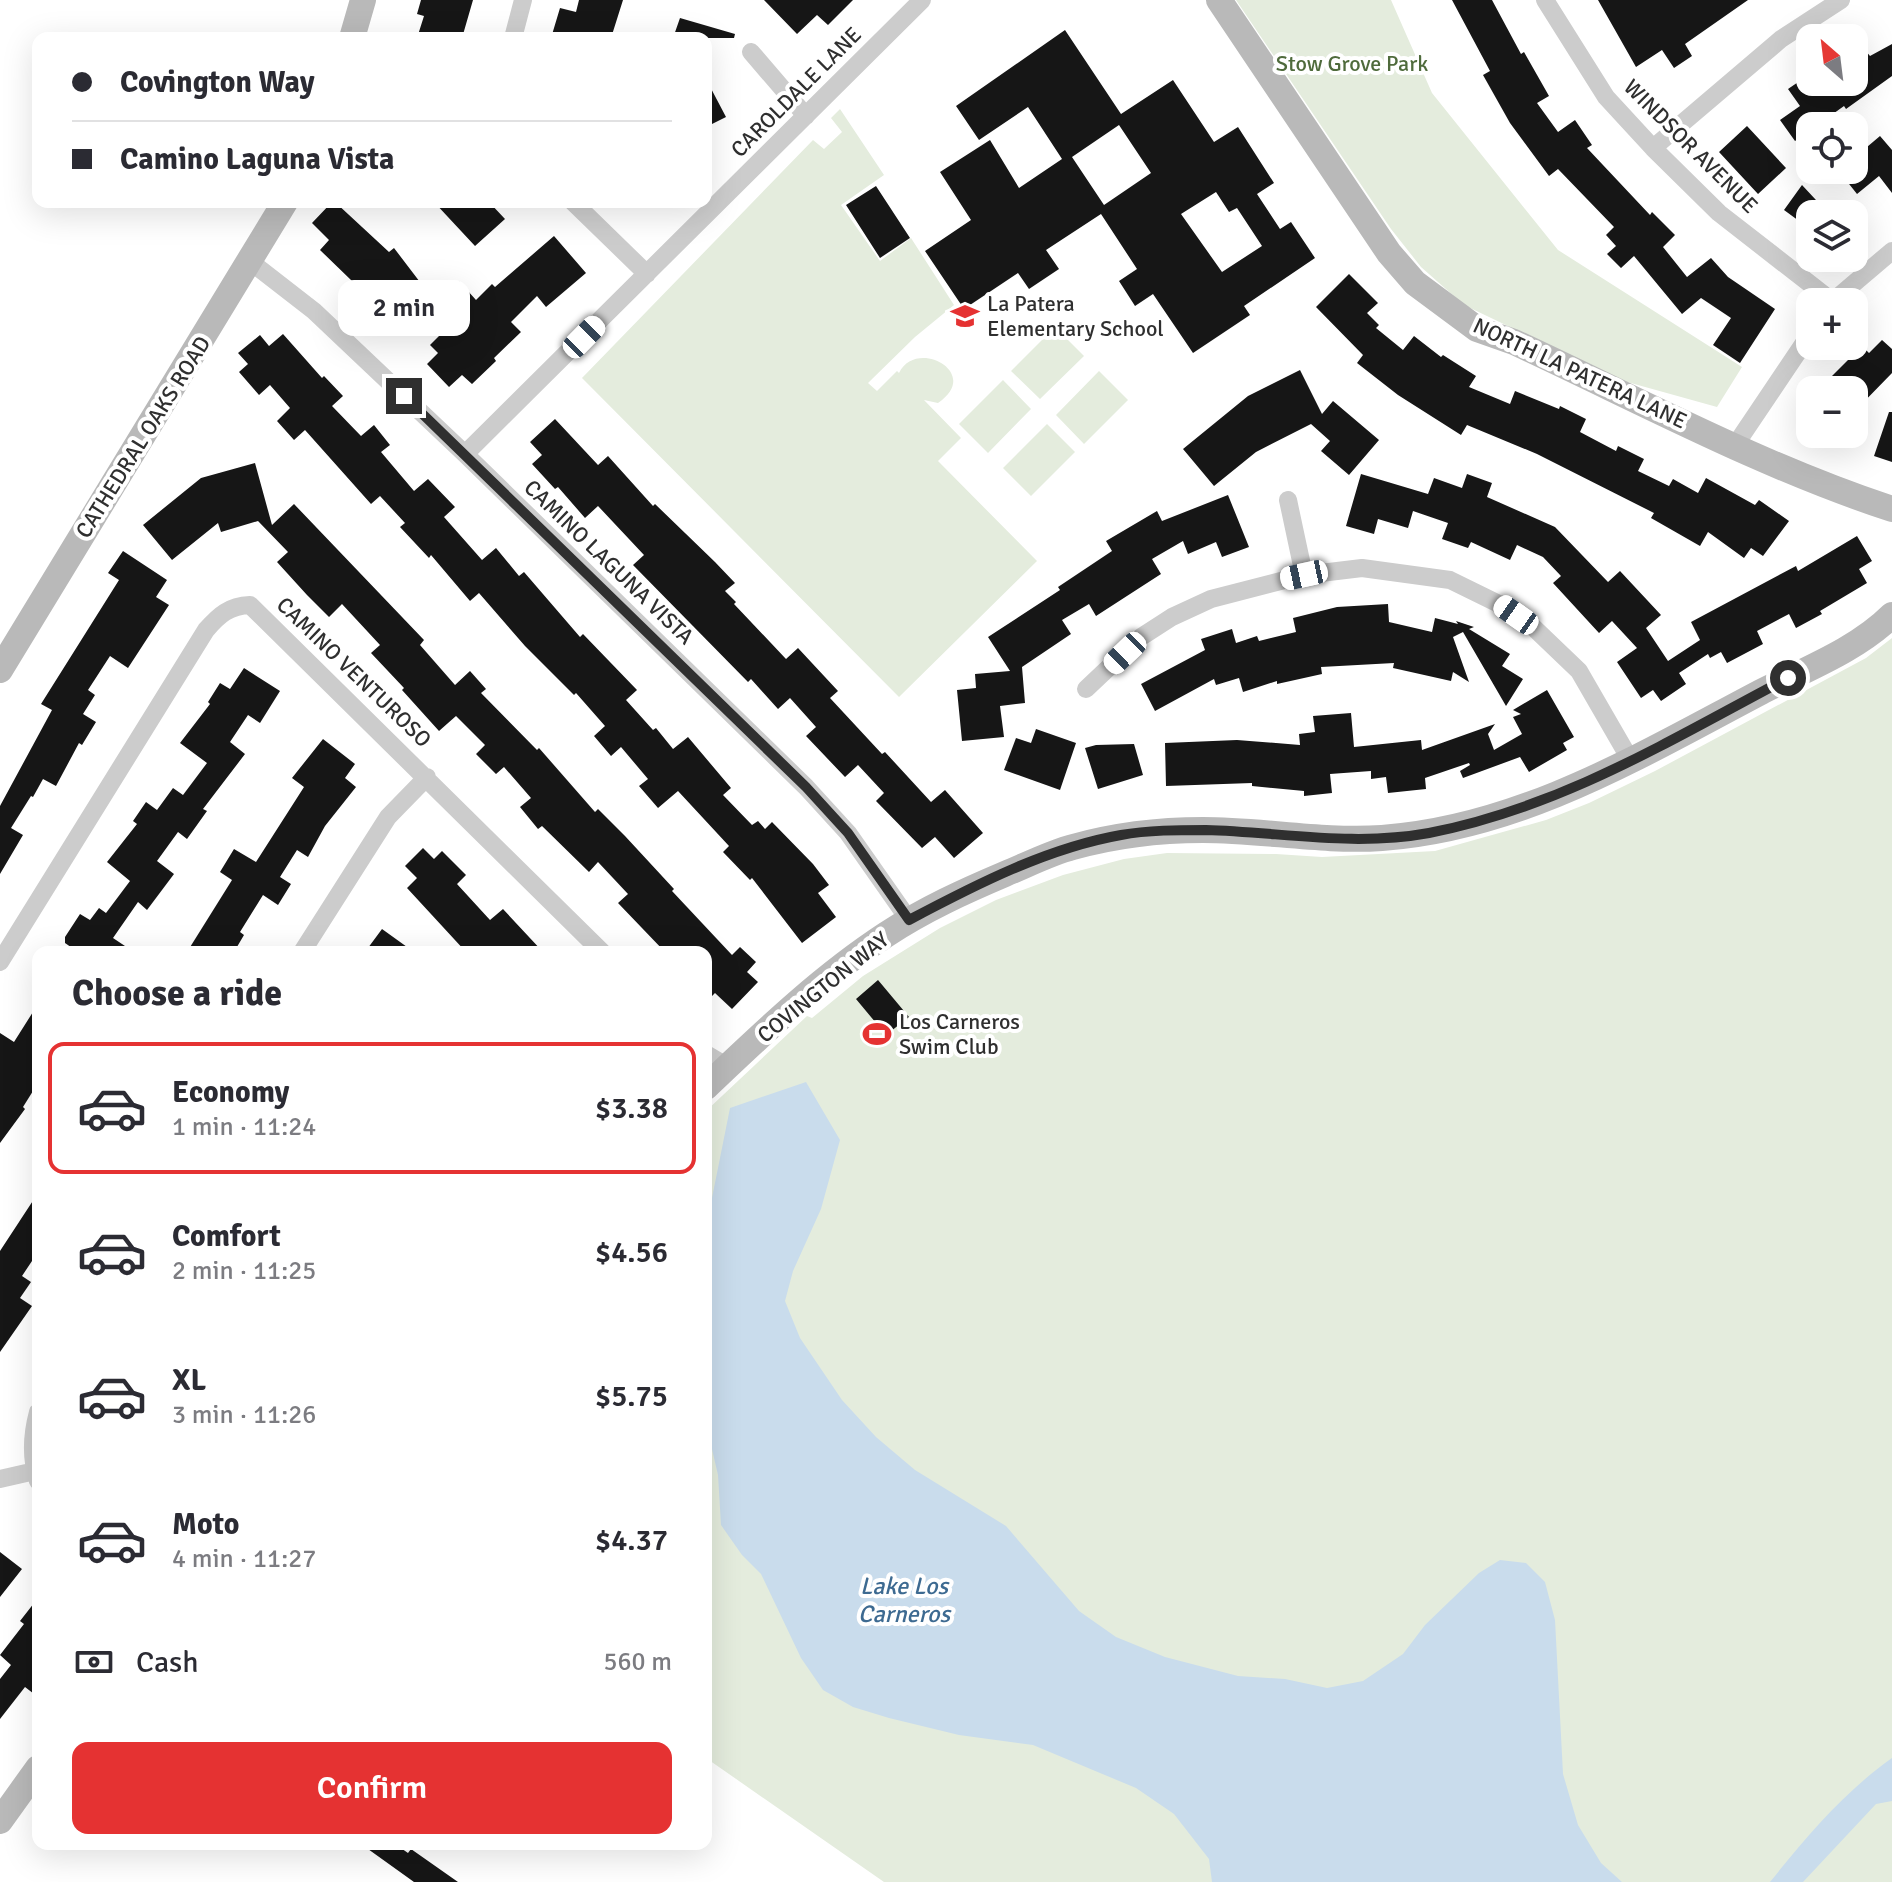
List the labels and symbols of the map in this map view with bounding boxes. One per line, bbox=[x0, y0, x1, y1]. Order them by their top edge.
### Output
street label: CAROLDALE LANE bbox=[725, 21, 867, 163]
north arrow bbox=[1796, 24, 1868, 96]
park label: Stow Grove Park bbox=[1276, 50, 1428, 77]
street label: WINDSOR AVENUE bbox=[1618, 73, 1764, 219]
callout: 2 min bbox=[338, 280, 470, 336]
place label: La Patera Elementary School bbox=[987, 290, 1164, 342]
school or university icon: La Patera Elementary School bbox=[950, 301, 980, 331]
car bbox=[559, 312, 609, 362]
street label: NORTH LA PATERA LANE bbox=[1469, 312, 1691, 434]
street label: CATHEDRAL OAKS ROAD bbox=[70, 331, 216, 543]
route end bbox=[386, 378, 422, 414]
street label: CAMINO LAGUNA VISTA bbox=[519, 474, 700, 650]
car bbox=[1278, 558, 1330, 592]
street label: CAMINO VENTUROSO bbox=[271, 591, 437, 753]
car bbox=[1489, 591, 1543, 639]
car bbox=[1099, 628, 1151, 678]
route start bbox=[1770, 660, 1806, 696]
street label: COVINGTON WAY bbox=[752, 926, 894, 1048]
place label: Los Carneros Swim Club bbox=[899, 1008, 1020, 1060]
sports icon: Los Carneros Swim Club bbox=[862, 1019, 892, 1049]
water label: Lake Los Carneros bbox=[858, 1571, 952, 1629]

